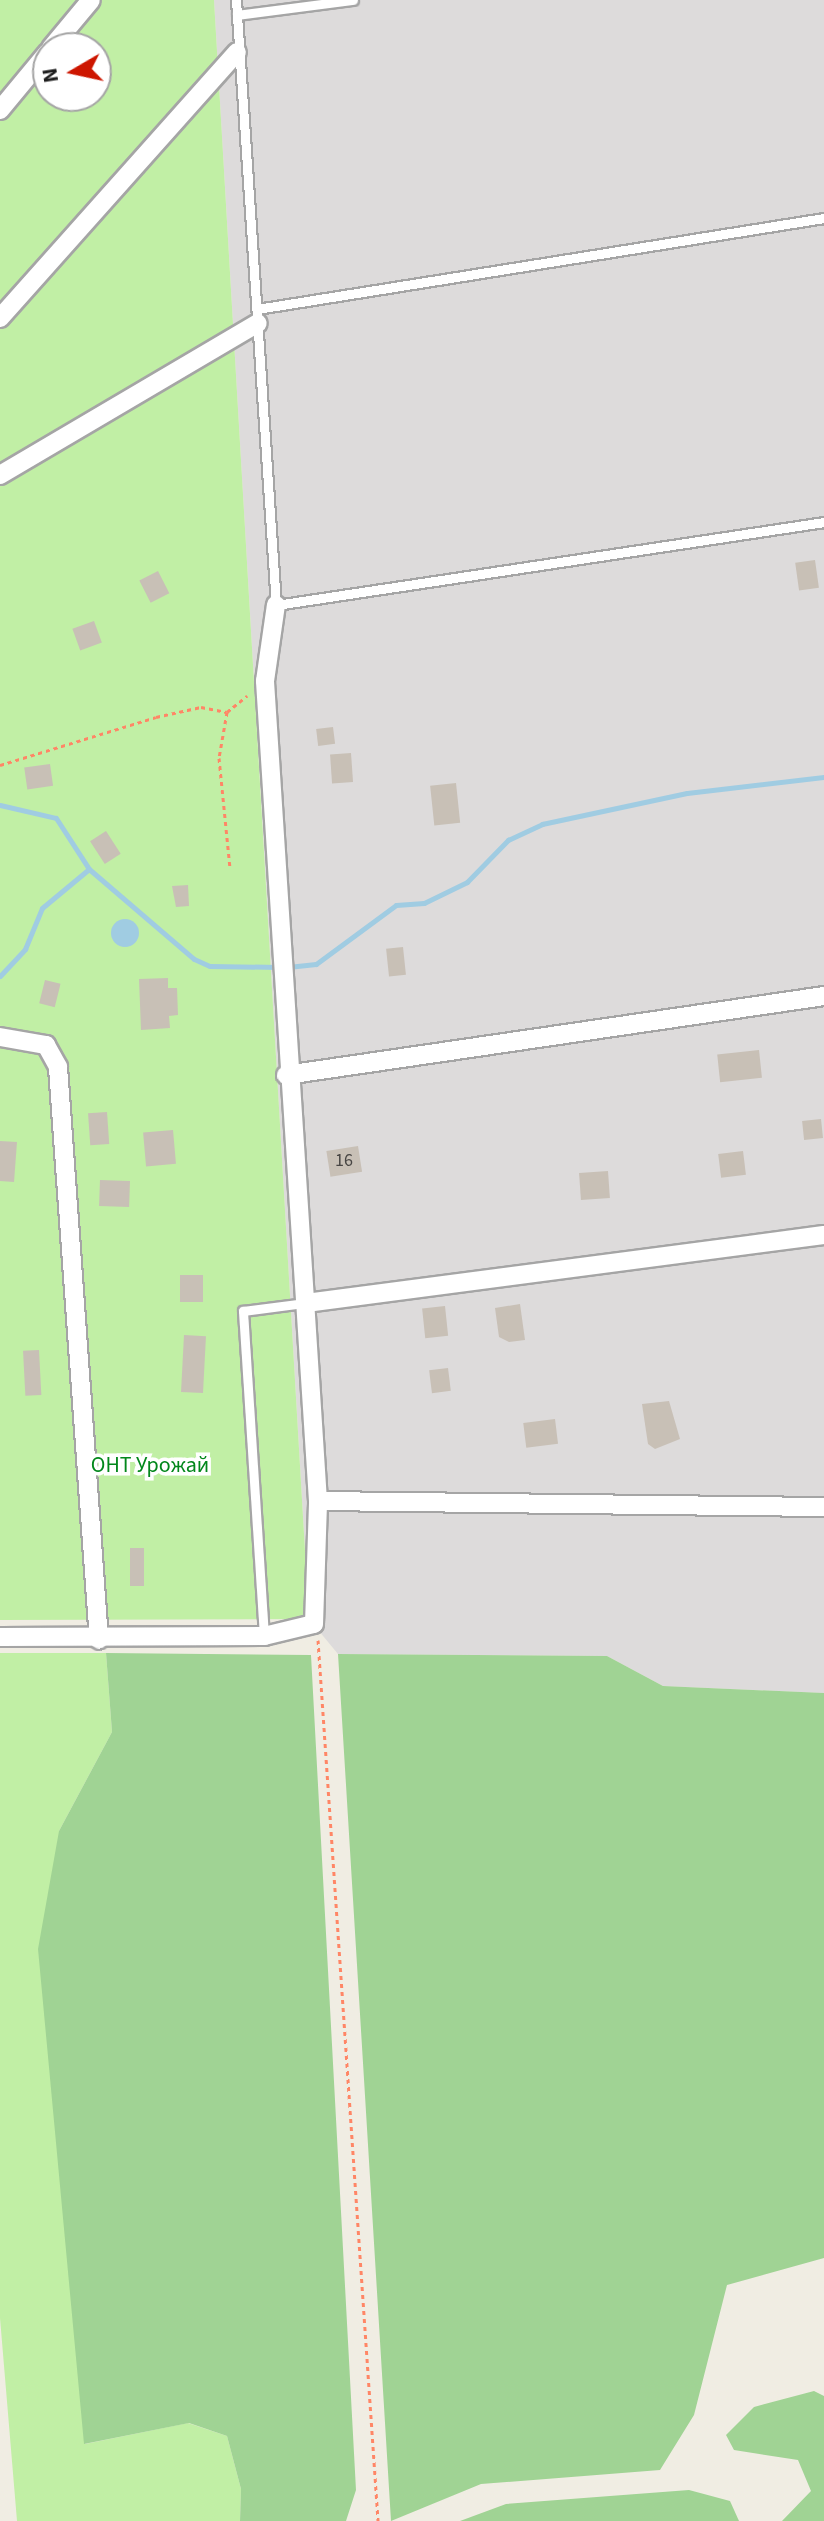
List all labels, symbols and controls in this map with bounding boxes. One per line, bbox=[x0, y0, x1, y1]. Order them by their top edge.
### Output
north arrow bbox=[32, 32, 112, 112]
text: N bbox=[33, 66, 67, 85]
house number: 16 bbox=[335, 1150, 353, 1172]
park label: ОНТ Урожай bbox=[91, 1453, 209, 1479]

